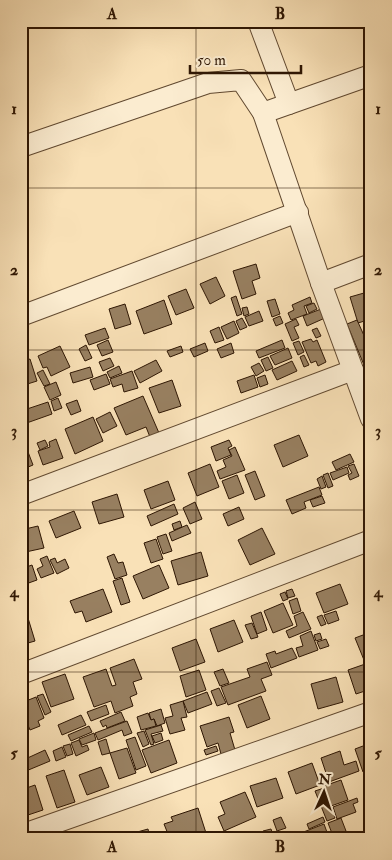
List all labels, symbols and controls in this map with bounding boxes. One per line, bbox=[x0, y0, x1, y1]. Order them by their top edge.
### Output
text: A bbox=[106, 4, 118, 24]
text: B bbox=[275, 4, 285, 24]
scale bar bbox=[190, 42, 301, 74]
text: 50 m bbox=[197, 51, 226, 70]
text: 1 bbox=[11, 99, 17, 119]
text: 1 bbox=[375, 99, 381, 119]
text: 2 bbox=[10, 260, 18, 280]
text: 2 bbox=[374, 260, 382, 280]
text: 3 bbox=[11, 421, 17, 441]
text: 3 bbox=[375, 421, 381, 441]
text: 4 bbox=[9, 582, 20, 602]
text: 4 bbox=[373, 582, 384, 602]
text: 5 bbox=[10, 743, 18, 763]
text: 5 bbox=[374, 743, 382, 763]
north arrow bbox=[300, 768, 350, 818]
text: N bbox=[317, 771, 332, 788]
text: A bbox=[106, 837, 118, 857]
text: B bbox=[275, 837, 285, 857]

